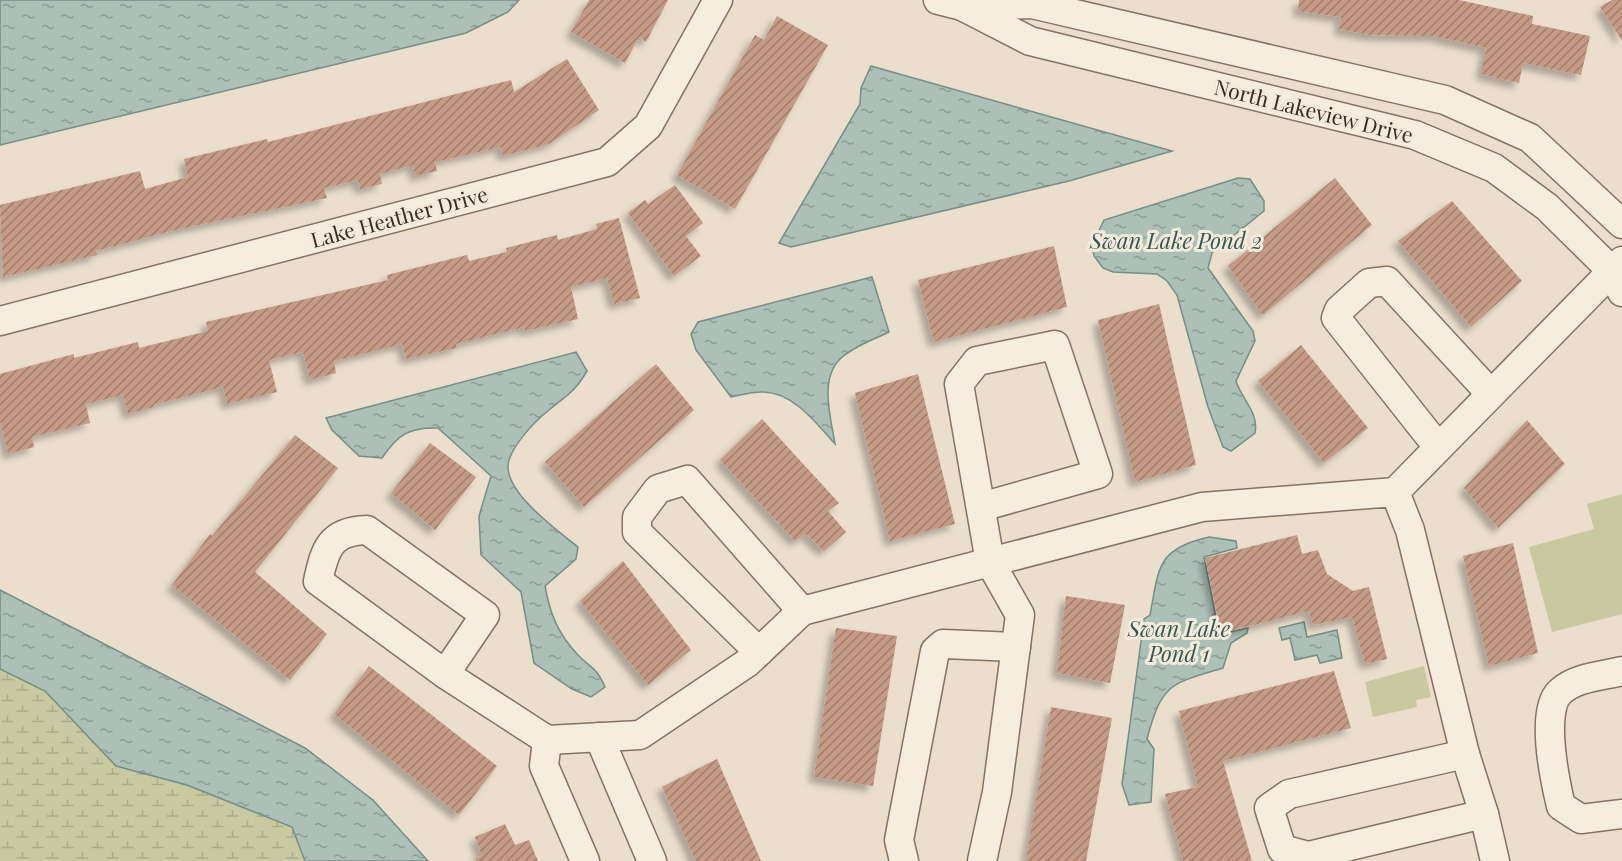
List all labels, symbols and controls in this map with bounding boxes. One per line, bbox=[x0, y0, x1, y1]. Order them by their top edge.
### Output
street label: North Lakeview Drive bbox=[1212, 72, 1416, 148]
street label: Lake Heather Drive bbox=[307, 179, 491, 253]
water label: Swan Lake Pond 2 bbox=[1089, 225, 1262, 255]
water label: Swan Lake Pond 1 bbox=[1127, 613, 1231, 668]

